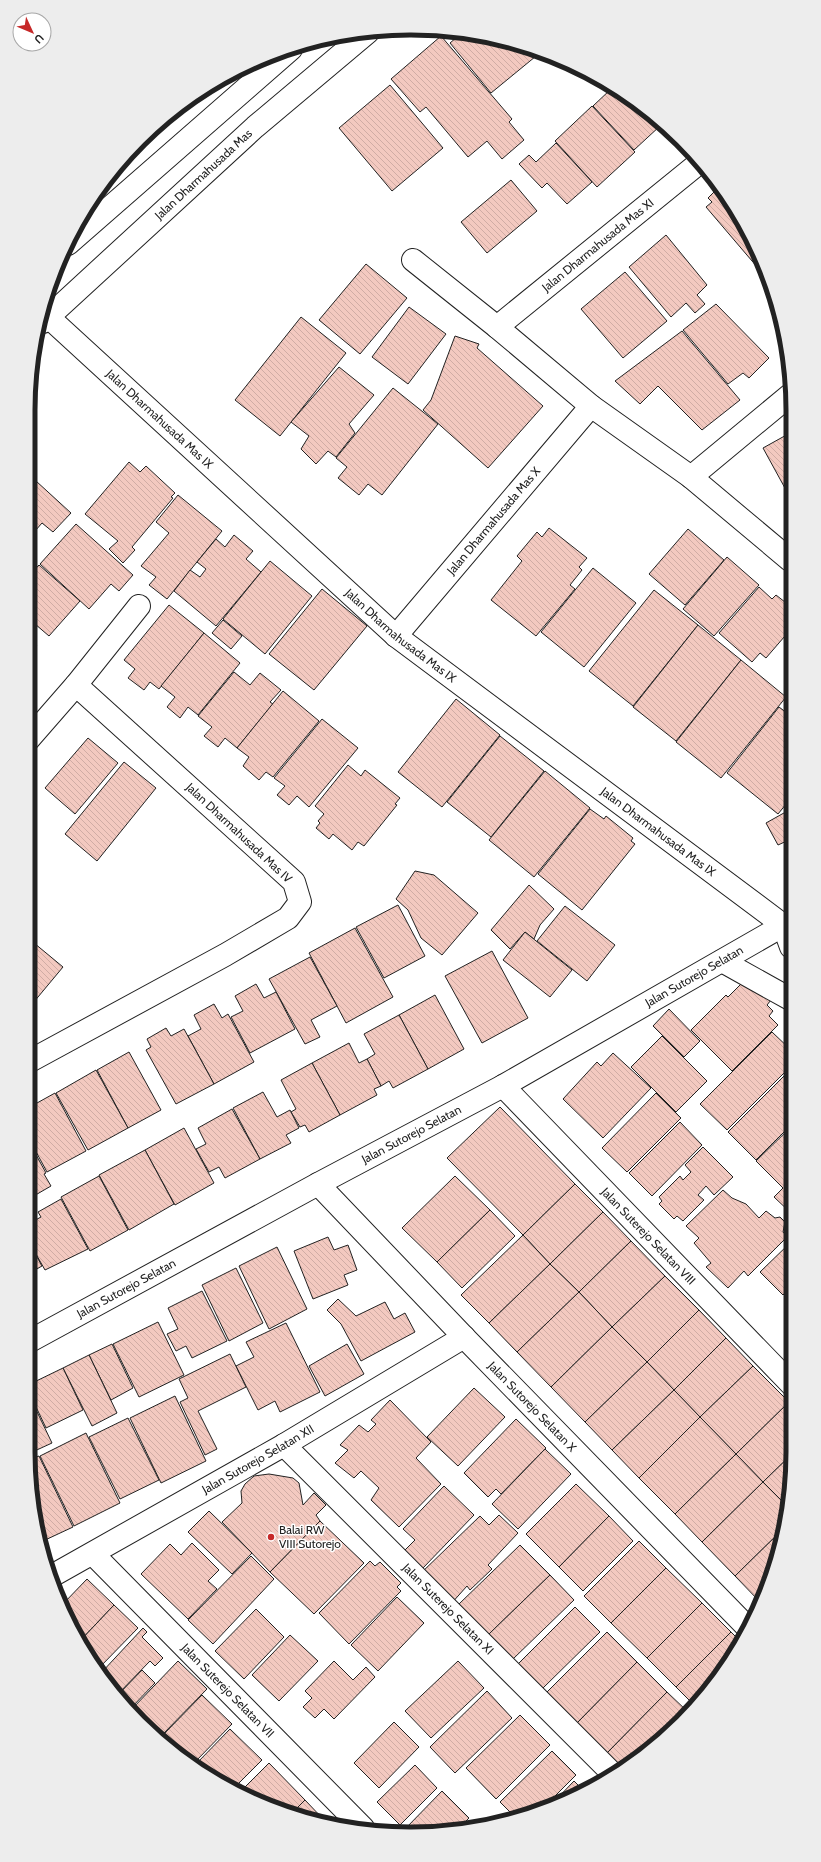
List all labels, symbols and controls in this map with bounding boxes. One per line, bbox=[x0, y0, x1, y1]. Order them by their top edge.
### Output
north arrow bbox=[12, 12, 52, 52]
text: U bbox=[31, 31, 47, 47]
street label: Jalan Dharmahusada Mas bbox=[151, 126, 255, 223]
street label: Jalan Dharmahusada Mas XI bbox=[538, 195, 657, 295]
street label: Jalan Dharmahusada Mas IX bbox=[103, 365, 217, 472]
street label: Jalan Dharmahusada Mas X bbox=[443, 463, 544, 578]
street label: Jalan Dharmahusada Mas IX bbox=[341, 584, 460, 686]
street label: Jalan Dharmahusada Mas IV bbox=[182, 779, 296, 886]
street label: Jalan Dharmahusada Mas IX bbox=[597, 783, 720, 880]
street label: Jalan Sutorejo Selatan bbox=[641, 942, 746, 1010]
street label: Jalan Sutorejo Selatan bbox=[358, 1101, 464, 1167]
street label: Jalan Suterejo Selatan VIII bbox=[598, 1184, 699, 1288]
street label: Jalan Sutorejo Selatan bbox=[73, 1255, 178, 1321]
street label: Jalan Sutorejo Selatan X bbox=[484, 1357, 580, 1455]
street label: Jalan Sutorejo Selatan XII bbox=[198, 1421, 316, 1497]
place label: Balai RW VIII Sutorejo bbox=[279, 1522, 341, 1551]
marker: Balai RW VIII Sutorejo bbox=[266, 1532, 276, 1542]
street label: Jalan Suterejo Selatan XI bbox=[399, 1559, 497, 1657]
street label: Jalan Suterejo Selatan VII bbox=[178, 1640, 278, 1741]

